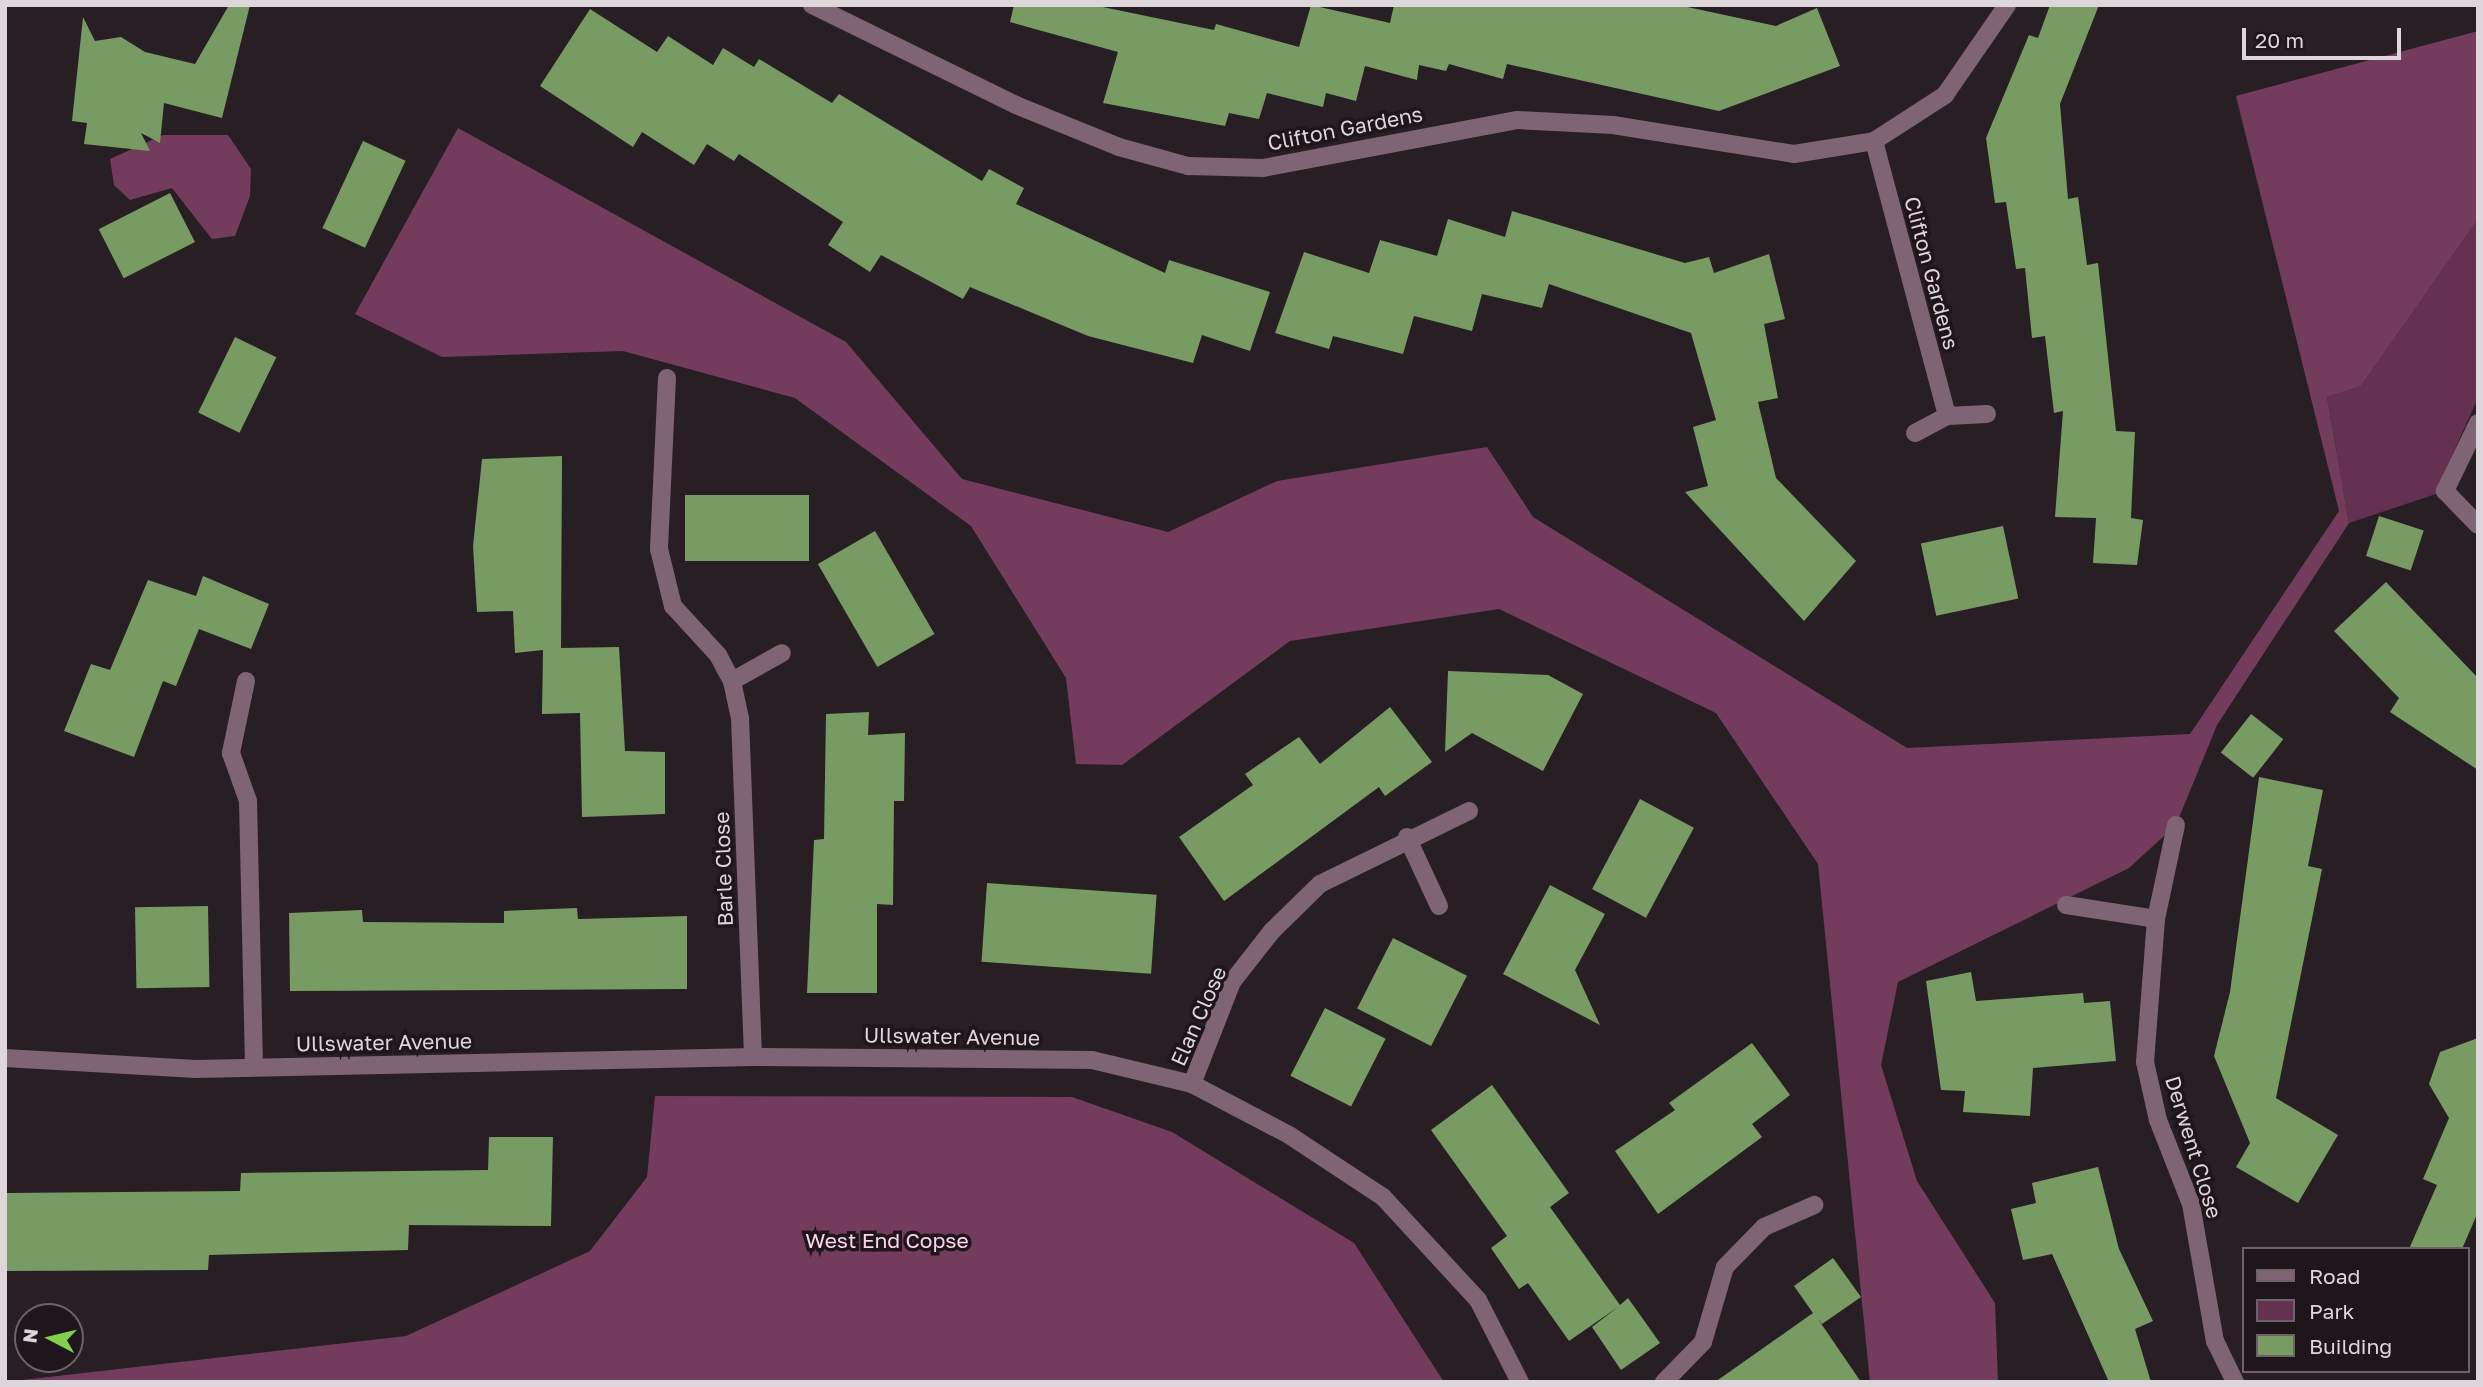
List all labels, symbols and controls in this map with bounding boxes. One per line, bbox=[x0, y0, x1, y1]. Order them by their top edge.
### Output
scale bar bbox=[2245, 14, 2404, 58]
text: 20 m bbox=[2255, 27, 2304, 53]
street label: Clifton Gardens bbox=[1265, 101, 1425, 155]
street label: Clifton Gardens bbox=[1899, 194, 1965, 352]
street label: Barle Close bbox=[708, 811, 738, 927]
street label: Elan Close bbox=[1165, 962, 1231, 1070]
street label: Ullswater Avenue bbox=[864, 1022, 1040, 1050]
street label: Ullswater Avenue bbox=[296, 1028, 472, 1056]
street label: Derwent Close bbox=[2160, 1073, 2228, 1221]
park label: West End Copse bbox=[805, 1227, 969, 1253]
legend bbox=[2242, 1247, 2469, 1373]
text: Road bbox=[2309, 1263, 2360, 1289]
text: Park bbox=[2309, 1298, 2354, 1324]
north arrow bbox=[14, 1303, 84, 1373]
text: N bbox=[17, 1327, 42, 1344]
text: Building bbox=[2309, 1333, 2392, 1359]

